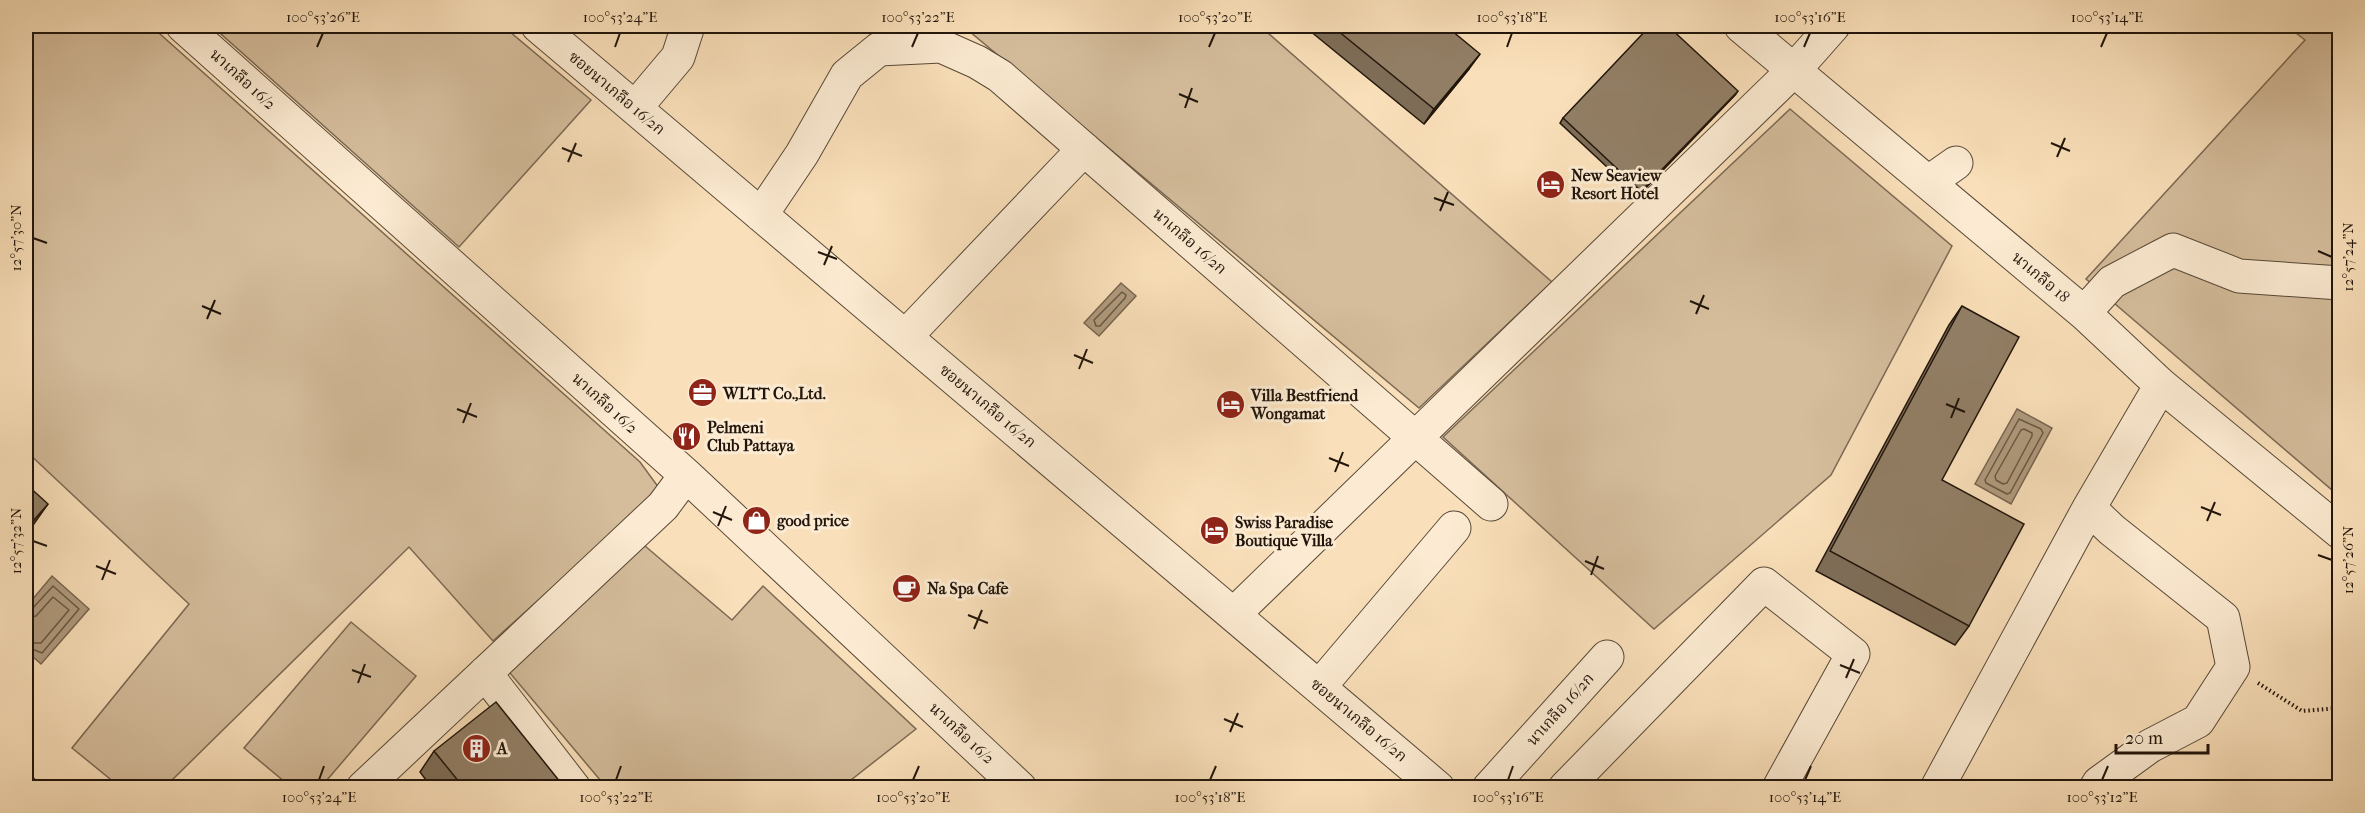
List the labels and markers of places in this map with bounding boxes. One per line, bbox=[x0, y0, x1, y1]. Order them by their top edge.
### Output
place label: New Seaview Resort Hotel bbox=[1571, 166, 1663, 203]
hotel icon: New Seaview Resort Hotel bbox=[1534, 168, 1566, 200]
office icon: WLTT Co.,Ltd. bbox=[686, 377, 718, 409]
place label: WLTT Co.,Ltd. bbox=[722, 384, 826, 403]
place label: Villa Bestfriend Wongamat bbox=[1250, 386, 1360, 424]
hotel icon: Villa Bestfriend Wongamat bbox=[1214, 388, 1246, 420]
place label: Pelmeni Club Pattaya bbox=[707, 418, 795, 456]
restaurant icon: Pelmeni Club Pattaya bbox=[670, 420, 702, 452]
shop icon: good price bbox=[740, 504, 772, 536]
place label: good price bbox=[777, 511, 849, 531]
place label: Swiss Paradise Boutique Villa bbox=[1235, 513, 1333, 551]
hotel icon: Swiss Paradise Boutique Villa bbox=[1198, 515, 1230, 547]
cafe icon: Na Spa Cafe bbox=[890, 572, 922, 604]
place label: Na Spa Cafe bbox=[927, 579, 1009, 599]
building icon: A bbox=[460, 732, 492, 764]
place label: A bbox=[496, 739, 508, 758]

